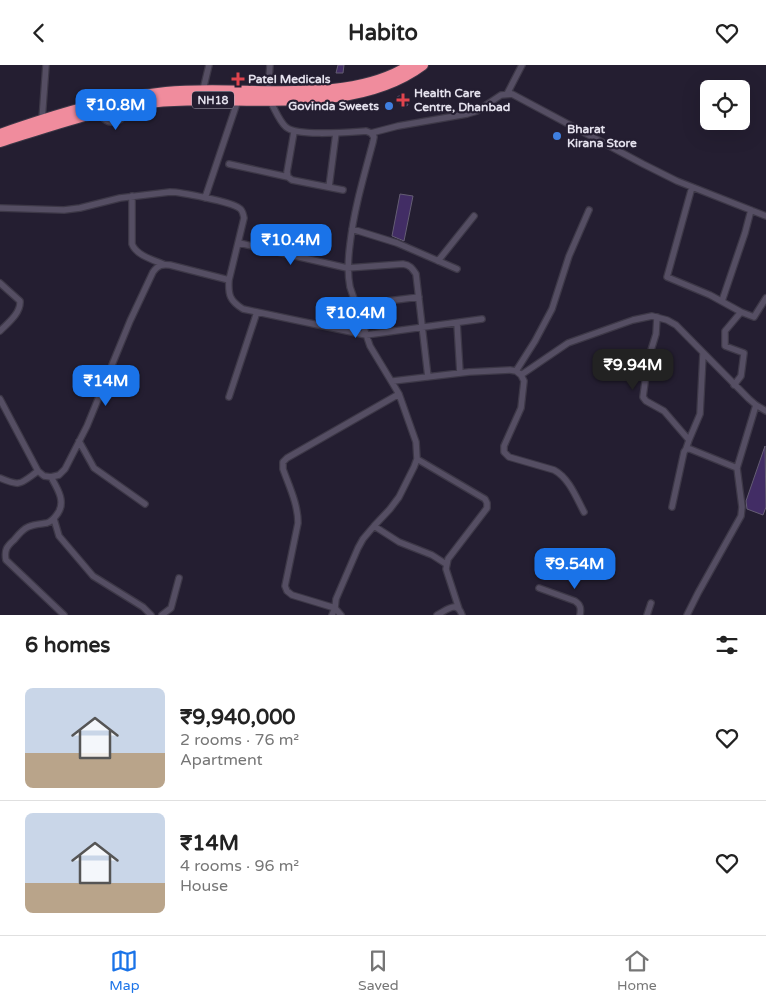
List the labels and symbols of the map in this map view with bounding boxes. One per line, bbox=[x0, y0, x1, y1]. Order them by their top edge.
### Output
place label: Patel Medicals bbox=[248, 72, 331, 86]
marker: Patel Medicals bbox=[232, 73, 244, 85]
place label: Health Care Centre, Dhanbad bbox=[414, 86, 510, 114]
pin: ₹10.8M bbox=[75, 88, 157, 131]
road number: NH18 bbox=[192, 91, 234, 109]
marker: Health Care Centre, Dhanbad bbox=[396, 93, 410, 107]
place label: Govinda Sweets bbox=[288, 99, 379, 113]
marker: Govinda Sweets bbox=[383, 100, 395, 112]
place label: Bharat Kirana Store bbox=[567, 122, 637, 150]
marker: Bharat Kirana Store bbox=[551, 130, 563, 142]
pin: ₹10.4M bbox=[250, 223, 332, 266]
pin: ₹10.4M bbox=[315, 297, 397, 339]
pin: ₹9.94M bbox=[592, 349, 674, 391]
pin: ₹14M bbox=[76, 365, 136, 407]
pin: ₹9.54M bbox=[534, 547, 616, 590]

